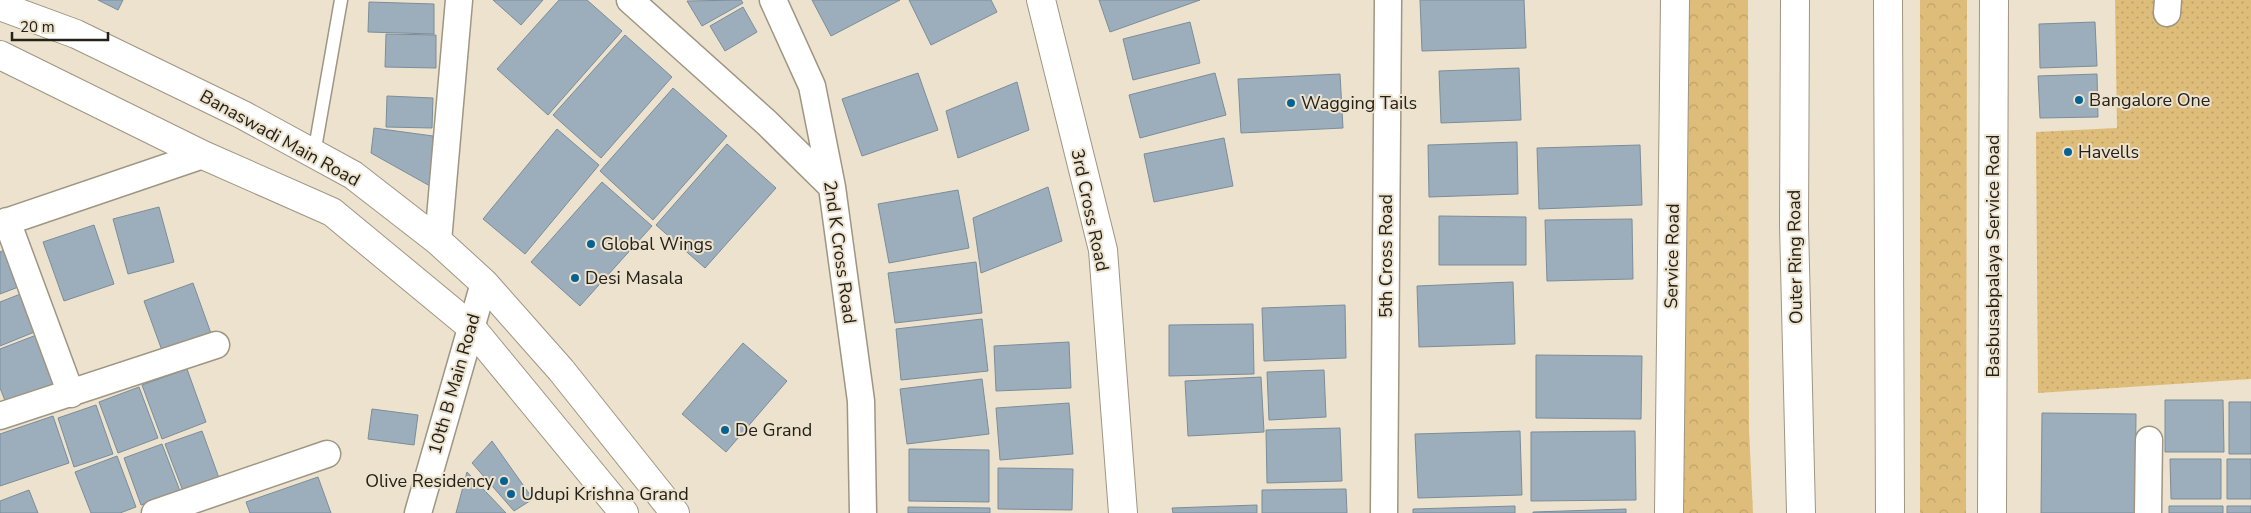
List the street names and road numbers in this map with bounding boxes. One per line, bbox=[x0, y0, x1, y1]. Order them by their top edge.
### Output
street label: Banaswadi Main Road bbox=[196, 84, 364, 192]
street label: Basbusabpalaya Service Road bbox=[1981, 134, 2005, 378]
street label: 3rd Cross Road bbox=[1065, 147, 1115, 273]
street label: 2nd K Cross Road bbox=[818, 179, 862, 325]
street label: Outer Ring Road bbox=[1782, 190, 1808, 324]
street label: 5th Cross Road bbox=[1374, 194, 1398, 318]
street label: Service Road bbox=[1659, 203, 1685, 309]
street label: 10th B Main Road bbox=[422, 311, 486, 457]

